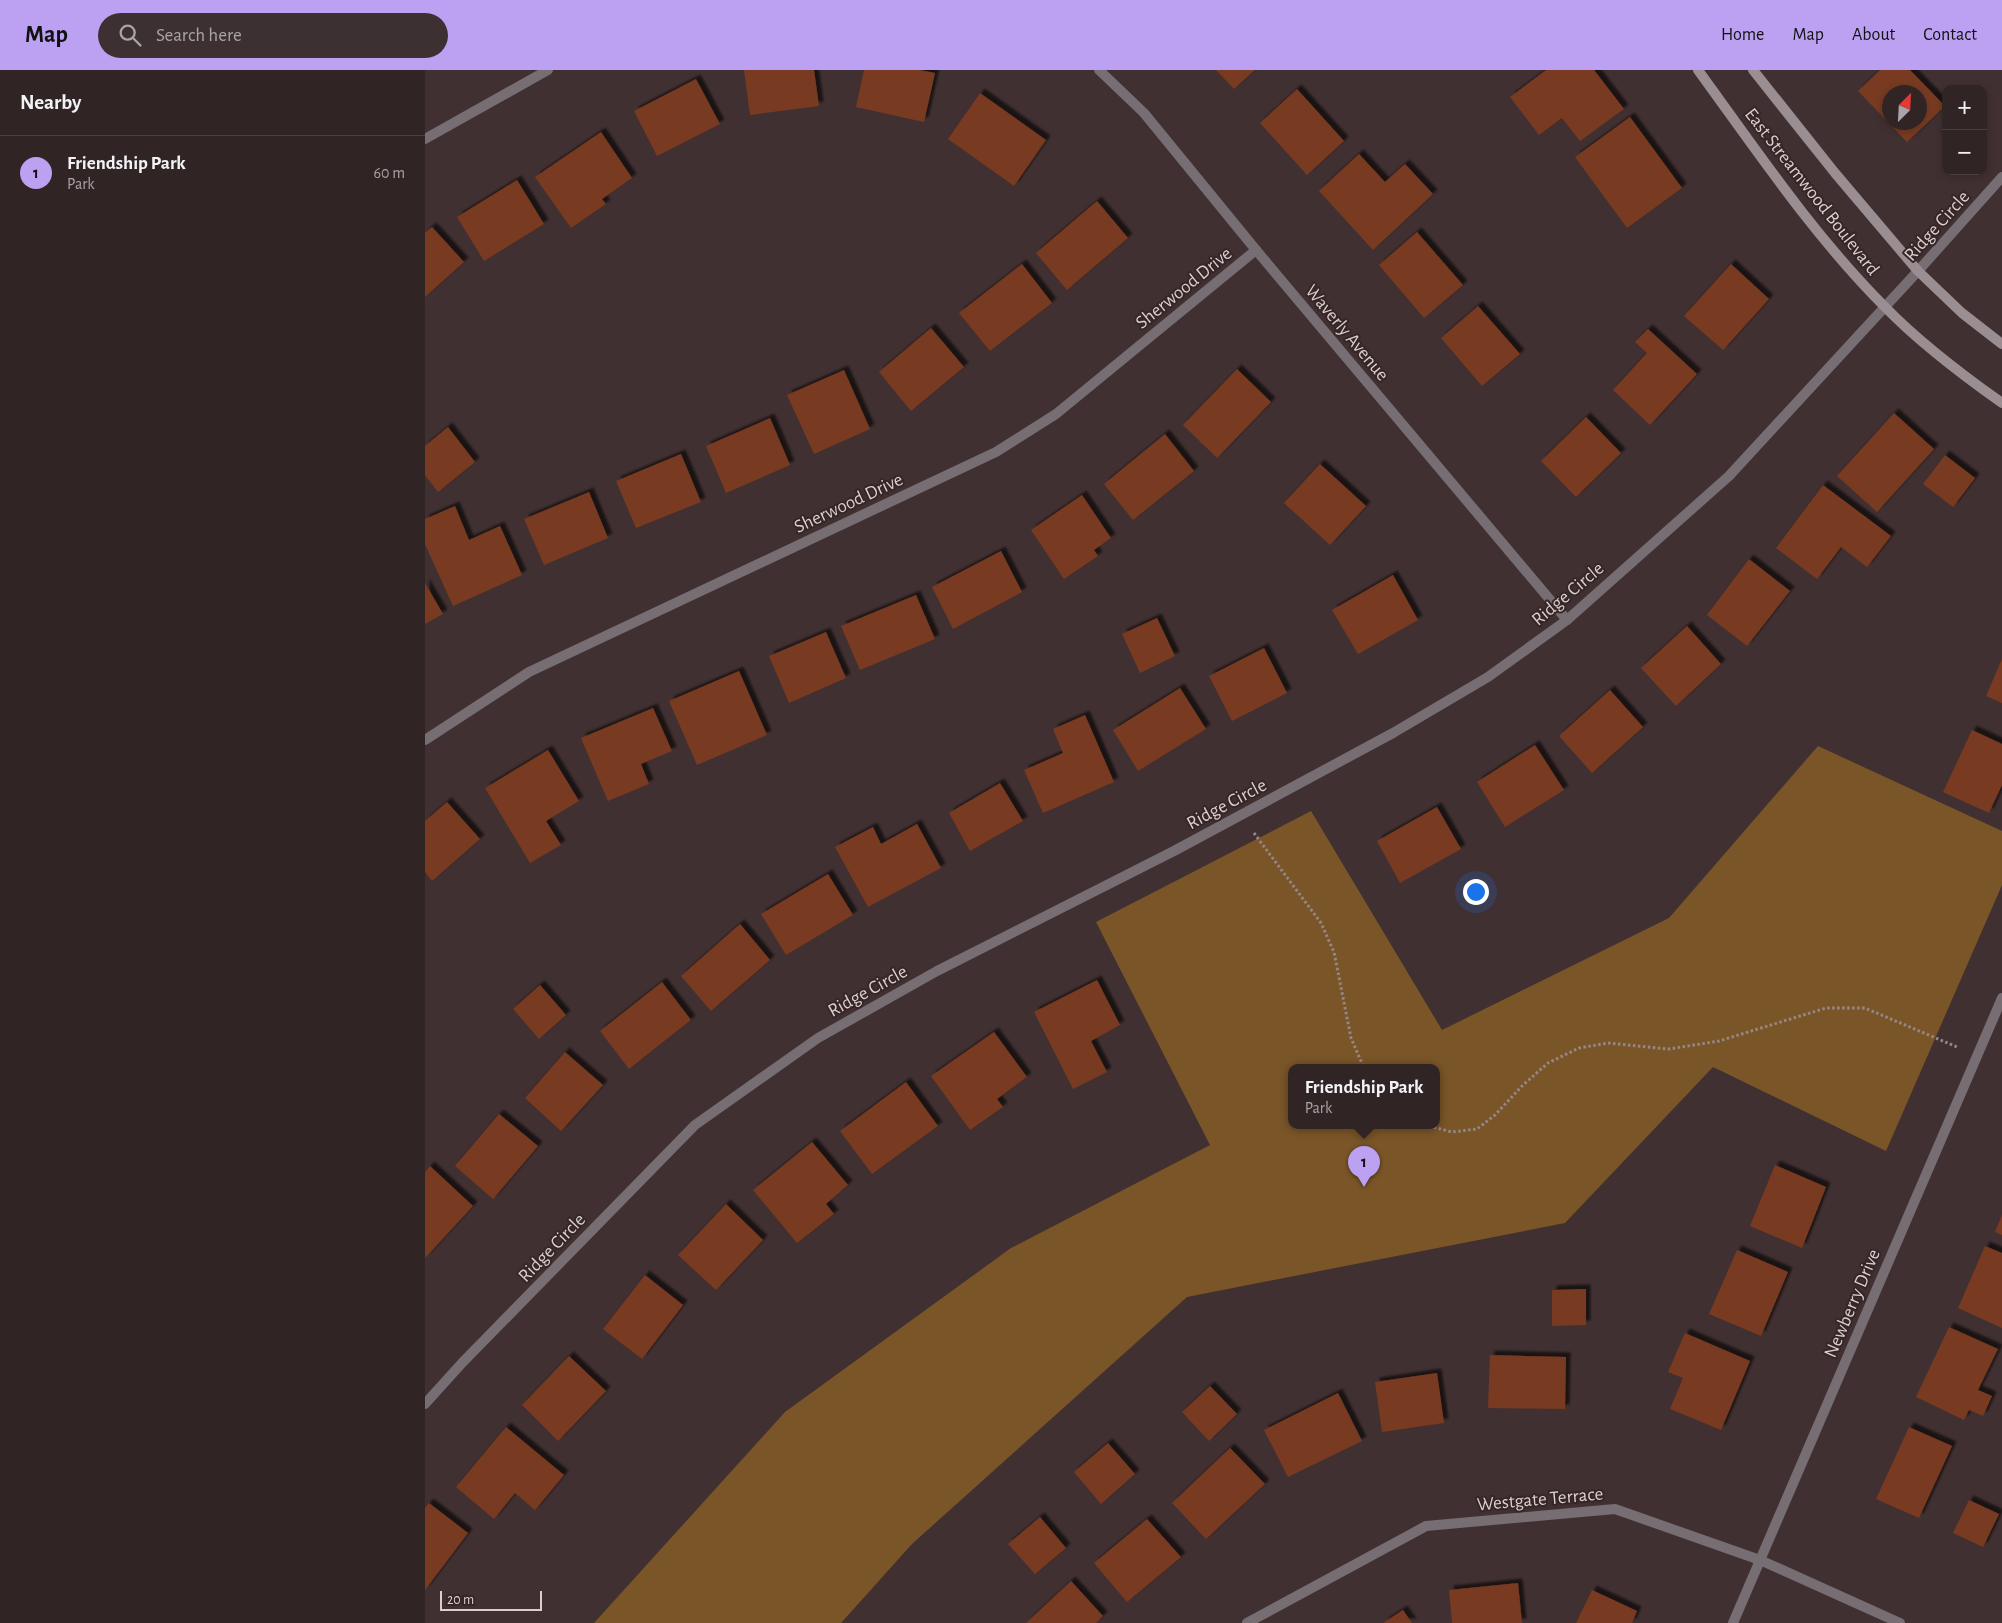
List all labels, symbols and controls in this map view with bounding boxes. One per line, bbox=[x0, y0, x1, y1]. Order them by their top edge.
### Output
search box bbox=[98, 13, 448, 58]
icon: search bbox=[116, 21, 144, 49]
text: Map bbox=[25, 23, 68, 47]
text: Search here bbox=[156, 26, 242, 45]
text: Home bbox=[1721, 26, 1764, 44]
text: Map bbox=[1792, 26, 1824, 44]
text: About bbox=[1852, 26, 1895, 44]
text: Contact bbox=[1923, 26, 1977, 44]
north arrow bbox=[1882, 85, 1927, 130]
map controls bbox=[1942, 85, 1987, 175]
button: + bbox=[1942, 85, 1987, 130]
text: Nearby bbox=[20, 92, 81, 113]
street label: East Streamwood Boulevard bbox=[1741, 105, 1883, 279]
button: − bbox=[1942, 130, 1987, 175]
text: Friendship Park bbox=[67, 154, 186, 173]
text: 1 bbox=[33, 165, 39, 181]
text: 60 m bbox=[374, 165, 405, 181]
text: Park bbox=[67, 176, 95, 192]
street label: Ridge Circle bbox=[1901, 187, 1973, 265]
street label: Sherwood Drive bbox=[1132, 244, 1236, 333]
street label: Waverly Avenue bbox=[1301, 281, 1392, 384]
street label: Sherwood Drive bbox=[791, 470, 906, 537]
street label: Ridge Circle bbox=[1528, 559, 1608, 630]
street label: Ridge Circle bbox=[1184, 775, 1270, 833]
your location bbox=[1463, 879, 1489, 905]
street label: Ridge Circle bbox=[825, 962, 911, 1021]
popup bbox=[1288, 1064, 1440, 1129]
text: Friendship Park bbox=[1305, 1078, 1423, 1097]
text: Park bbox=[1305, 1100, 1332, 1116]
pin: 1 bbox=[1348, 1146, 1380, 1187]
street label: Ridge Circle bbox=[515, 1210, 589, 1286]
street label: Newberry Drive bbox=[1821, 1246, 1884, 1361]
street label: Westgate Terrace bbox=[1476, 1485, 1604, 1514]
scale bar bbox=[440, 1588, 543, 1611]
text: 20 m bbox=[447, 1593, 474, 1607]

